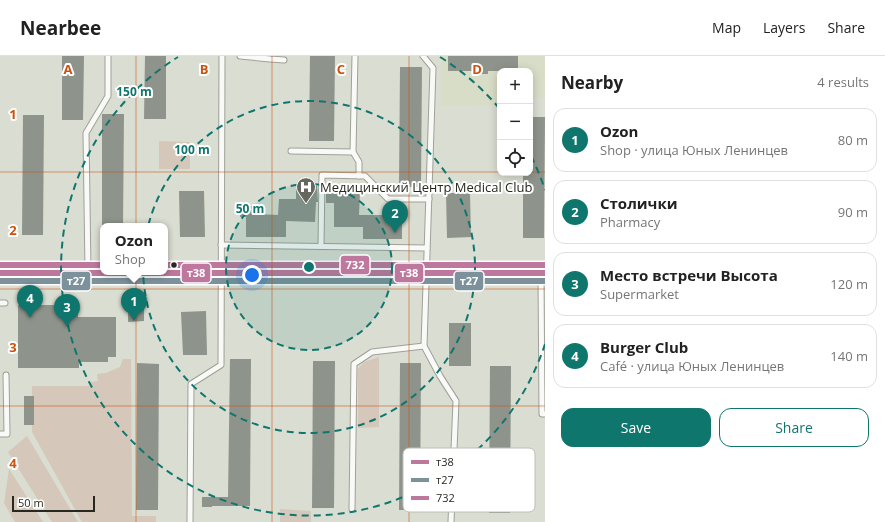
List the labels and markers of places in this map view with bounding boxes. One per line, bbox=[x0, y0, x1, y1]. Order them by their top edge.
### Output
hospital icon: Медицинский Центр Medical Club bbox=[295, 176, 317, 204]
place label: Медицинский Центр Medical Club bbox=[320, 178, 533, 196]
pin: 2 bbox=[382, 200, 408, 233]
unlabelled marker bbox=[169, 260, 179, 270]
centre of rings bbox=[302, 260, 316, 274]
pin: 4 bbox=[17, 285, 43, 318]
pin: 1 bbox=[121, 288, 147, 321]
pin: 3 bbox=[54, 294, 80, 327]

